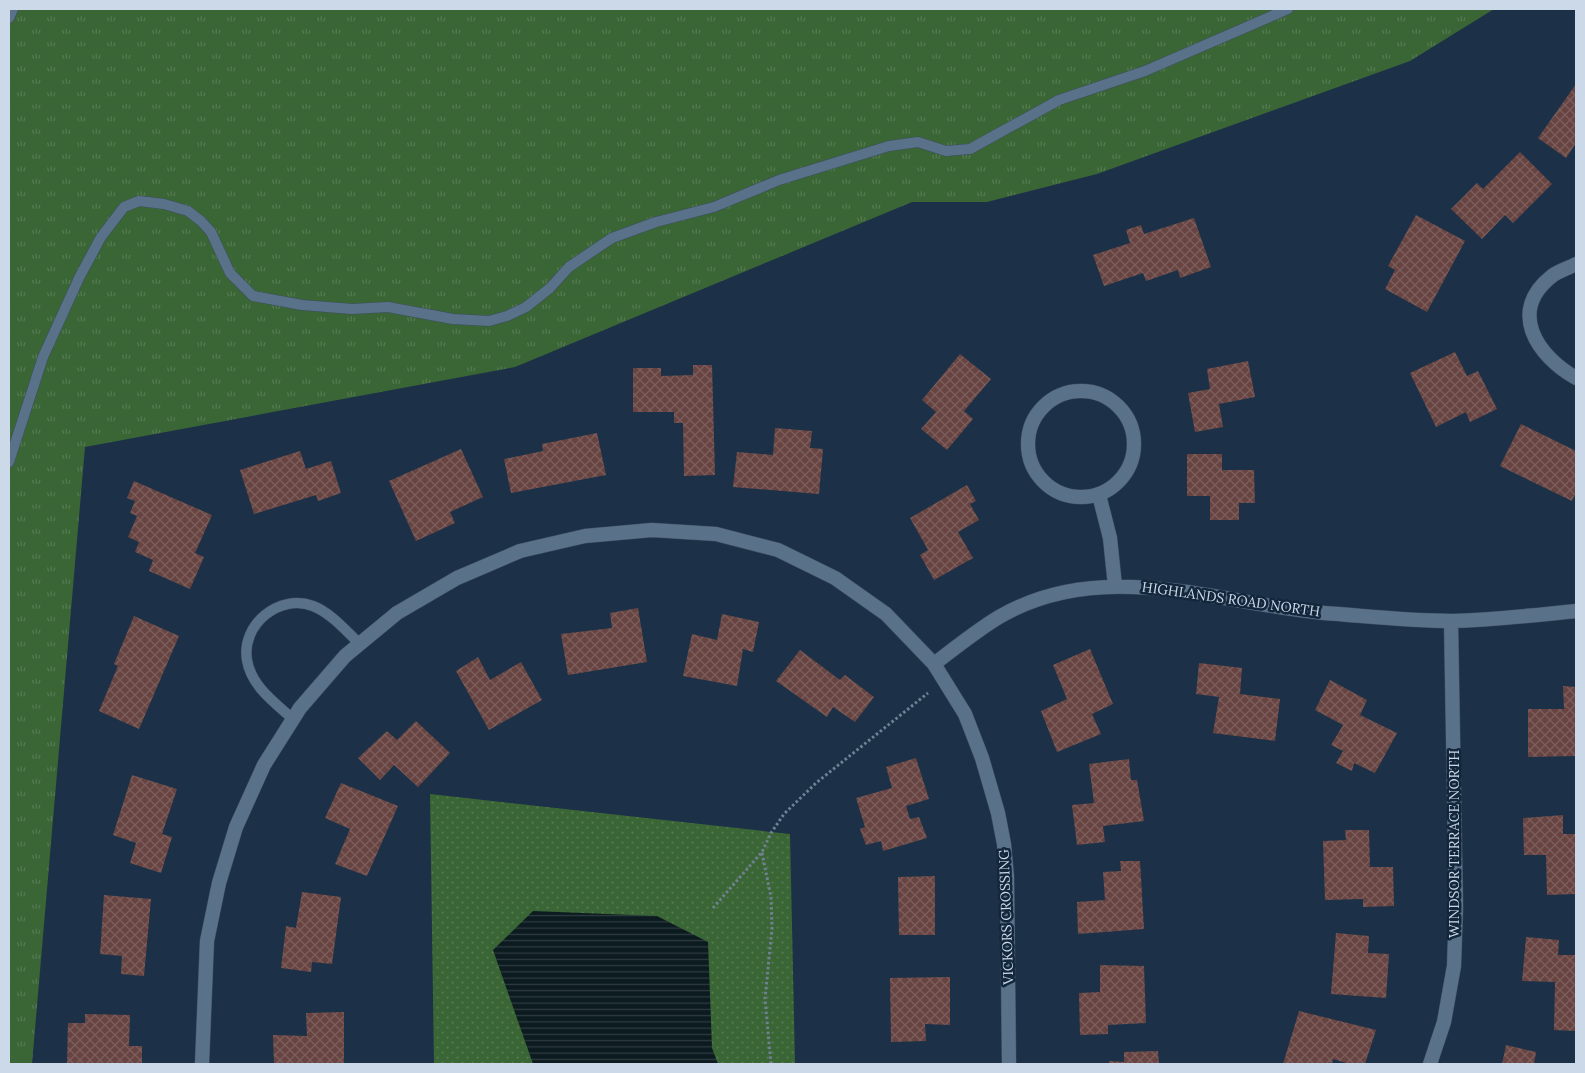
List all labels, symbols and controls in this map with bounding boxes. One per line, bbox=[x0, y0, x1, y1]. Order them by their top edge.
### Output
street label: HIGHLANDS ROAD NORTH bbox=[1141, 578, 1321, 620]
street label: WINDSOR TERRACE NORTH bbox=[1445, 750, 1463, 938]
street label: VICKORS CROSSING bbox=[995, 849, 1017, 986]

